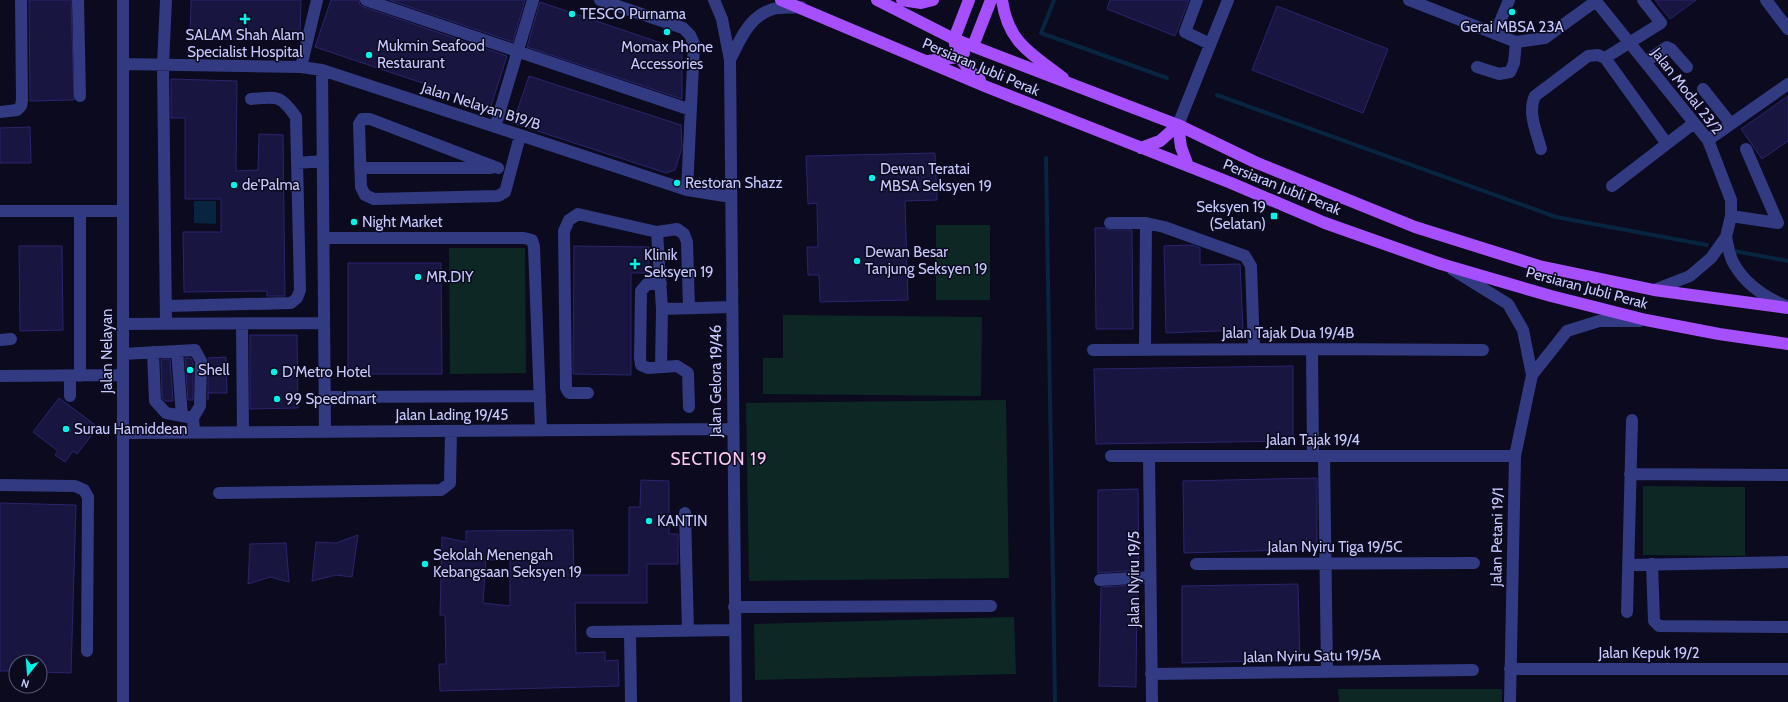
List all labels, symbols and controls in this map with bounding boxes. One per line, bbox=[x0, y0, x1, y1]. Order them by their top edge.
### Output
place label: TESCO Purnama bbox=[580, 5, 687, 23]
marker: Gerai MBSA 23A bbox=[1507, 7, 1517, 17]
marker: TESCO Purnama bbox=[567, 9, 577, 19]
marker: SALAM Shah Alam Specialist Hospital bbox=[239, 13, 251, 25]
place label: Gerai MBSA 23A bbox=[1460, 18, 1565, 36]
place label: SALAM Shah Alam Specialist Hospital bbox=[186, 26, 304, 61]
marker: Momax Phone Accessories bbox=[662, 27, 672, 37]
street label: Persiaran Jubli Perak bbox=[920, 34, 1043, 100]
place label: Mukmin Seafood Restaurant bbox=[377, 37, 485, 72]
place label: Momax Phone Accessories bbox=[621, 38, 713, 73]
street label: Jalan Modal 23/2 bbox=[1647, 43, 1726, 138]
marker: Mukmin Seafood Restaurant bbox=[364, 50, 374, 60]
street label: Jalan Nelayan B19/B bbox=[418, 78, 543, 134]
street label: Persiaran Jubli Perak bbox=[1220, 155, 1344, 219]
place label: Dewan Teratai MBSA Seksyen 19 bbox=[880, 160, 992, 195]
marker: Dewan Teratai MBSA Seksyen 19 bbox=[867, 173, 877, 183]
place label: Restoran Shazz bbox=[685, 174, 783, 192]
place label: de'Palma bbox=[242, 176, 301, 194]
marker: Restoran Shazz bbox=[672, 178, 682, 188]
marker: de'Palma bbox=[229, 180, 239, 190]
place label: Seksyen 19 (Selatan) bbox=[1196, 198, 1266, 233]
marker: Seksyen 19 (Selatan) bbox=[1269, 211, 1279, 221]
place label: Night Market bbox=[362, 213, 443, 231]
marker: Night Market bbox=[349, 217, 359, 227]
place label: Dewan Besar Tanjung Seksyen 19 bbox=[865, 243, 988, 278]
place label: Klinik Seksyen 19 bbox=[644, 246, 714, 281]
marker: Dewan Besar Tanjung Seksyen 19 bbox=[852, 256, 862, 266]
marker: Klinik Seksyen 19 bbox=[629, 258, 641, 270]
street label: Persiaran Jubli Perak bbox=[1524, 263, 1650, 313]
place label: MR.DIY bbox=[426, 268, 474, 286]
marker: MR.DIY bbox=[413, 272, 423, 282]
street label: Jalan Nelayan bbox=[98, 309, 116, 394]
street label: Jalan Tajak Dua 19/4B bbox=[1221, 324, 1354, 342]
street label: Jalan Gelora 19/46 bbox=[707, 325, 725, 438]
place label: Shell bbox=[198, 361, 230, 379]
place label: D'Metro Hotel bbox=[282, 363, 371, 381]
marker: Shell bbox=[185, 365, 195, 375]
marker: D'Metro Hotel bbox=[269, 367, 279, 377]
place label: 99 Speedmart bbox=[285, 390, 376, 408]
marker: 99 Speedmart bbox=[272, 394, 282, 404]
street label: Jalan Lading 19/45 bbox=[395, 406, 508, 424]
place label: Surau Hamiddean bbox=[74, 420, 188, 438]
marker: Surau Hamiddean bbox=[61, 424, 71, 434]
street label: Jalan Tajak 19/4 bbox=[1265, 431, 1360, 449]
district label: SECTION 19 bbox=[670, 449, 768, 469]
street label: Jalan Petani 19/1 bbox=[1487, 487, 1507, 588]
place label: KANTIN bbox=[657, 512, 708, 530]
marker: KANTIN bbox=[644, 516, 654, 526]
street label: Jalan Nyiru 19/5 bbox=[1125, 531, 1143, 628]
street label: Jalan Nyiru Tiga 19/5C bbox=[1267, 538, 1402, 556]
place label: Sekolah Menengah Kebangsaan Seksyen 19 bbox=[433, 546, 582, 581]
marker: Sekolah Menengah Kebangsaan Seksyen 19 bbox=[420, 559, 430, 569]
street label: Jalan Kepuk 19/2 bbox=[1598, 644, 1700, 662]
street label: Jalan Nyiru Satu 19/5A bbox=[1242, 646, 1382, 666]
north arrow bbox=[8, 654, 48, 694]
text: N bbox=[19, 676, 31, 691]

